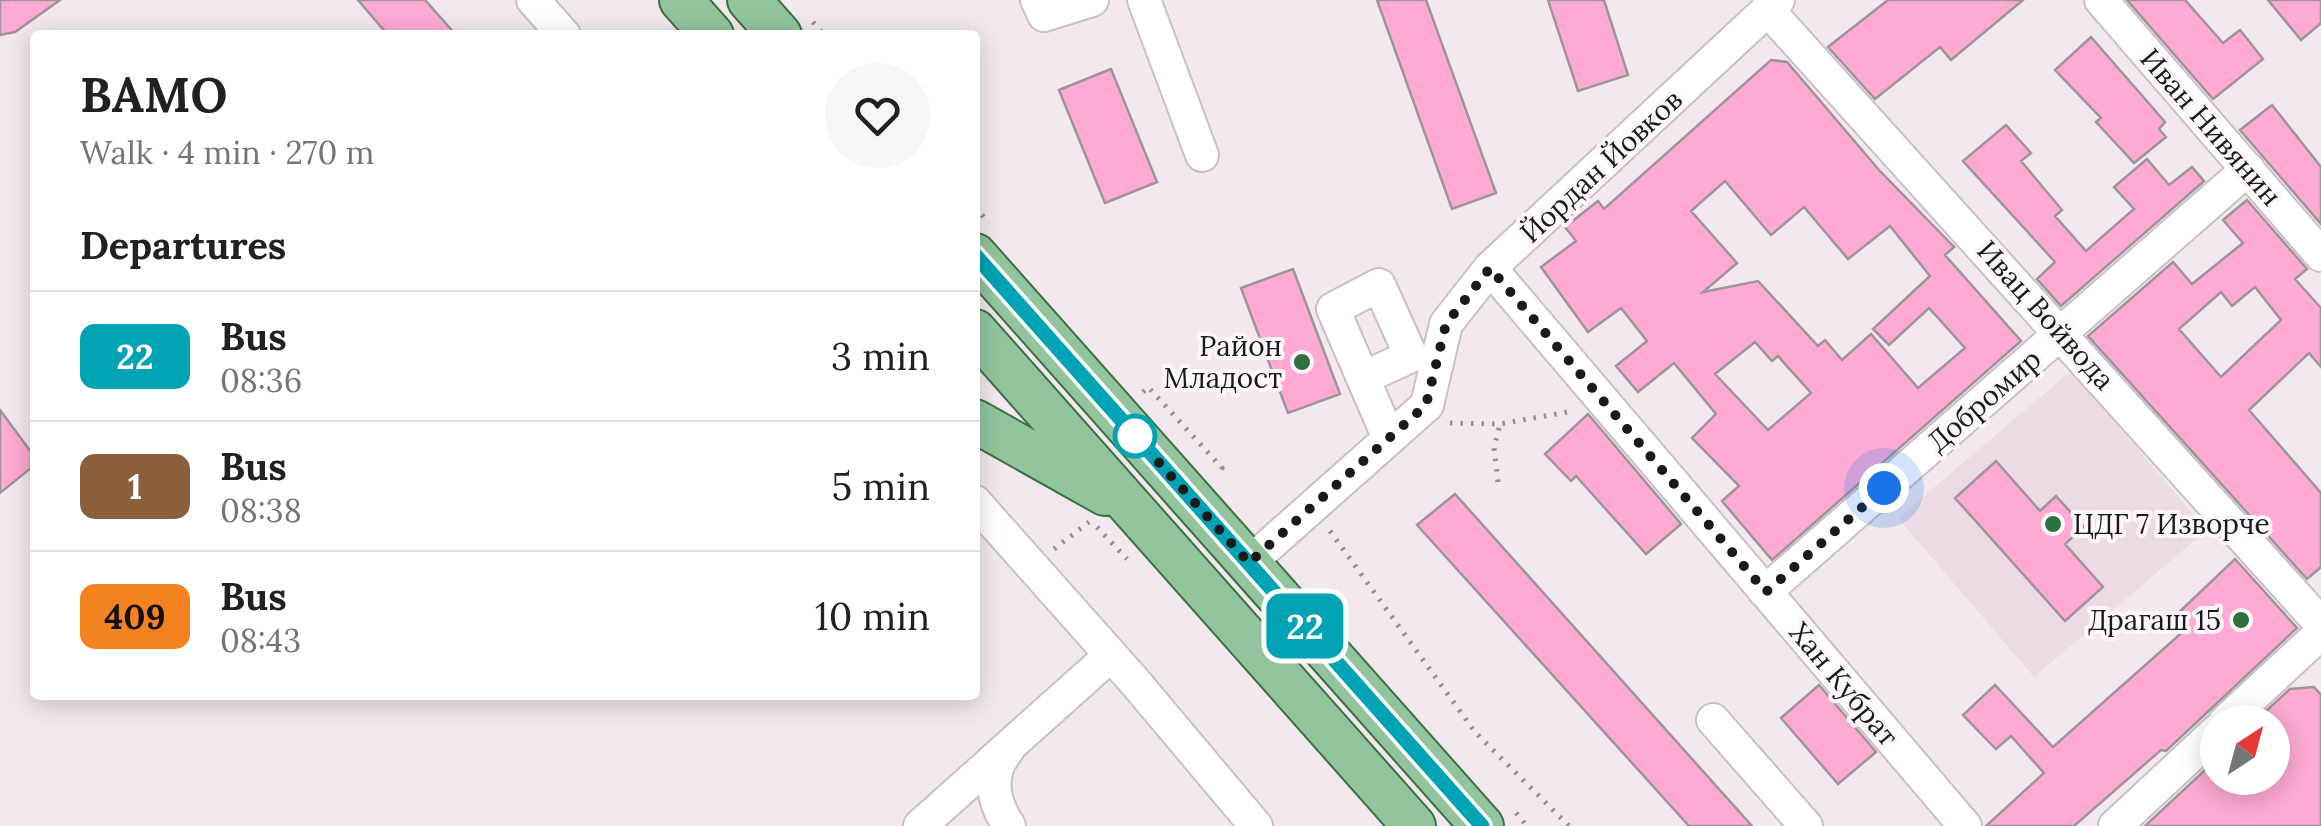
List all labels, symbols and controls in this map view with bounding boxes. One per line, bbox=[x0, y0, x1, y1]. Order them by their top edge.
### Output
street label: Иван Нивянин bbox=[2133, 41, 2289, 213]
button: heart bbox=[825, 63, 930, 168]
text: ВАМО bbox=[80, 64, 227, 125]
street label: Йордан Йовков bbox=[1512, 82, 1690, 250]
text: Walk · 4 min · 270 m bbox=[80, 132, 374, 173]
text: Departures bbox=[80, 221, 286, 269]
street label: Ивац Войвода bbox=[1969, 233, 2123, 397]
text: Bus bbox=[220, 312, 287, 360]
place label: Район Младост bbox=[1164, 328, 1282, 396]
text: 3 min bbox=[831, 332, 930, 380]
text: 22 bbox=[116, 334, 154, 379]
street label: Добромир bbox=[1920, 341, 2048, 459]
marker: Район Младост bbox=[1291, 351, 1313, 373]
text: 08:36 bbox=[220, 360, 302, 401]
unlabelled marker bbox=[1114, 415, 1156, 457]
text: Bus bbox=[220, 442, 287, 490]
text: 5 min bbox=[832, 462, 930, 510]
your location bbox=[1859, 463, 1909, 513]
text: 1 bbox=[128, 464, 142, 509]
text: 08:38 bbox=[220, 490, 302, 531]
place label: ЦДГ 7 Изворче bbox=[2073, 506, 2270, 542]
marker: ЦДГ 7 Изворче bbox=[2042, 513, 2064, 535]
text: Bus bbox=[220, 572, 287, 620]
text: 10 min bbox=[815, 592, 930, 640]
text: 409 bbox=[104, 594, 166, 639]
line badge: 22 bbox=[1260, 594, 1350, 658]
place label: Драгаш 15 bbox=[2088, 602, 2221, 638]
text: 22 bbox=[1286, 604, 1324, 649]
marker: Драгаш 15 bbox=[2230, 609, 2252, 631]
street label: Хан Кубрат bbox=[1782, 615, 1906, 753]
text: 08:43 bbox=[220, 620, 301, 661]
north arrow bbox=[2200, 705, 2290, 795]
map controls bbox=[2200, 705, 2290, 795]

